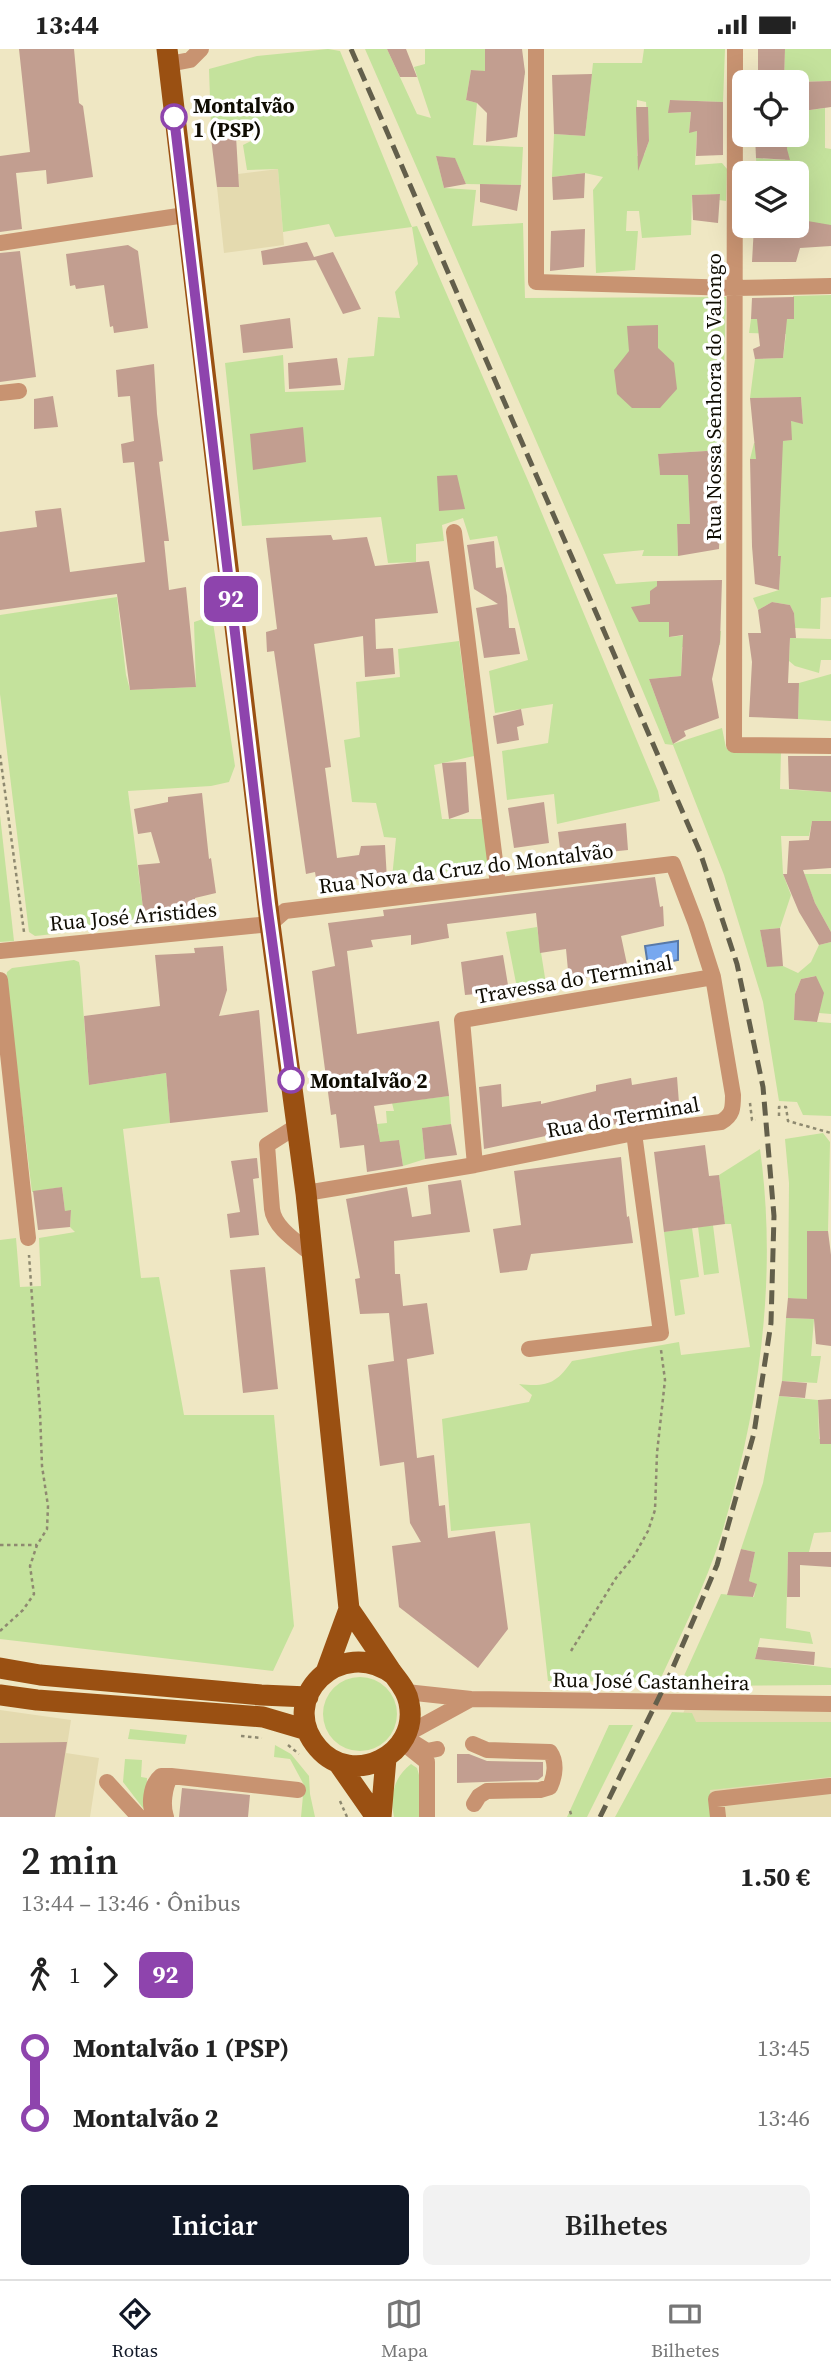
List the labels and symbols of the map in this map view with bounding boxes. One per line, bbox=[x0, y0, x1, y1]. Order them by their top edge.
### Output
place label: Montalvão 1 (PSP) bbox=[193, 91, 295, 144]
marker: Montalvão 1 (PSP) bbox=[161, 104, 187, 130]
street label: Rua Nossa Senhora do Valongo bbox=[699, 253, 728, 541]
line badge: 92 bbox=[200, 576, 262, 622]
street label: Rua Nova da Cruz do Montalvão bbox=[317, 836, 615, 900]
street label: Rua José Aristides bbox=[48, 894, 218, 938]
street label: Travessa do Terminal bbox=[473, 947, 675, 1011]
place label: Montalvão 2 bbox=[310, 1066, 428, 1095]
marker: Montalvão 2 bbox=[278, 1067, 304, 1093]
street label: Rua do Terminal bbox=[544, 1089, 702, 1145]
street label: Rua José Castanheira bbox=[552, 1665, 750, 1697]

